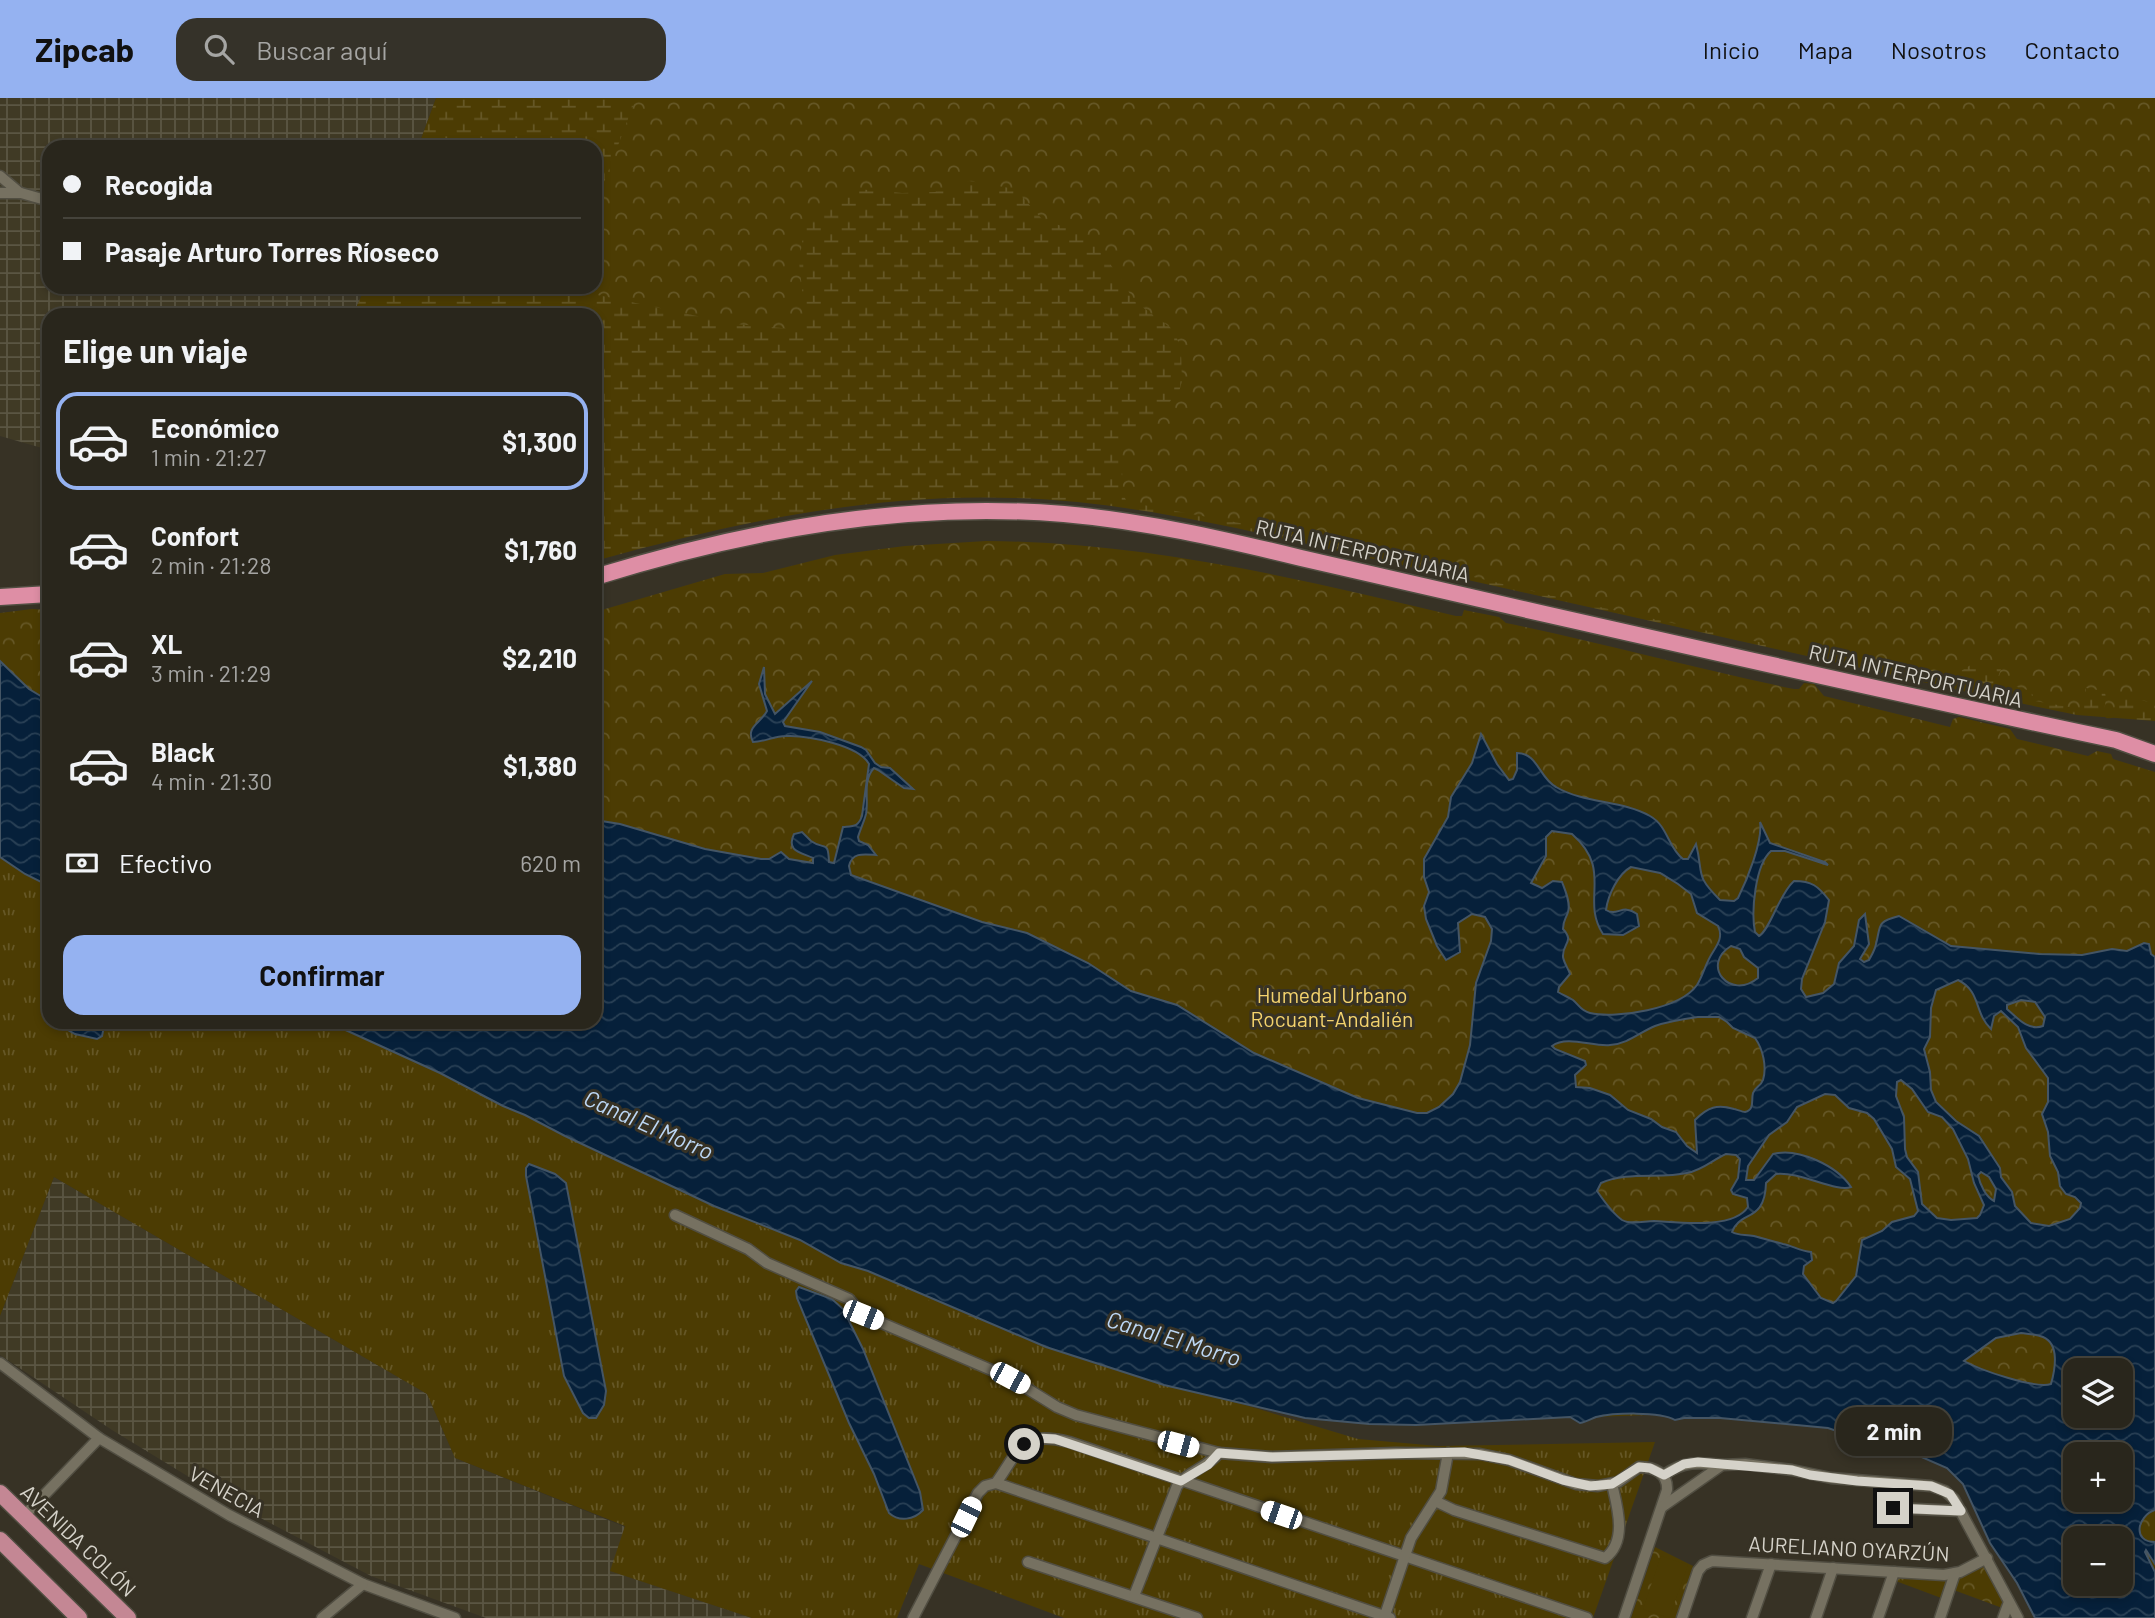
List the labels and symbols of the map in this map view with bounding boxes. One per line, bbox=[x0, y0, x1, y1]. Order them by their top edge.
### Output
street label: RUTA INTERPORTUARIA bbox=[1254, 513, 1473, 587]
street label: RUTA INTERPORTUARIA bbox=[1807, 638, 2026, 712]
park label: Humedal Urbano Rocuant-Andalién bbox=[1251, 982, 1413, 1031]
water label: Canal El Morro bbox=[580, 1083, 718, 1165]
car bbox=[840, 1297, 887, 1333]
water label: Canal El Morro bbox=[1104, 1304, 1244, 1372]
car bbox=[987, 1359, 1034, 1397]
callout: 2 min bbox=[1835, 1406, 1951, 1456]
route start bbox=[1008, 1428, 1040, 1460]
car bbox=[1155, 1428, 1202, 1460]
street label: VENECIA bbox=[185, 1460, 269, 1522]
street label: AVENIDA COLÓN bbox=[16, 1479, 142, 1601]
route end bbox=[1877, 1492, 1909, 1524]
car bbox=[948, 1494, 985, 1540]
car bbox=[1258, 1498, 1305, 1532]
street label: AURELIANO OYARZÚN bbox=[1748, 1530, 1950, 1566]

